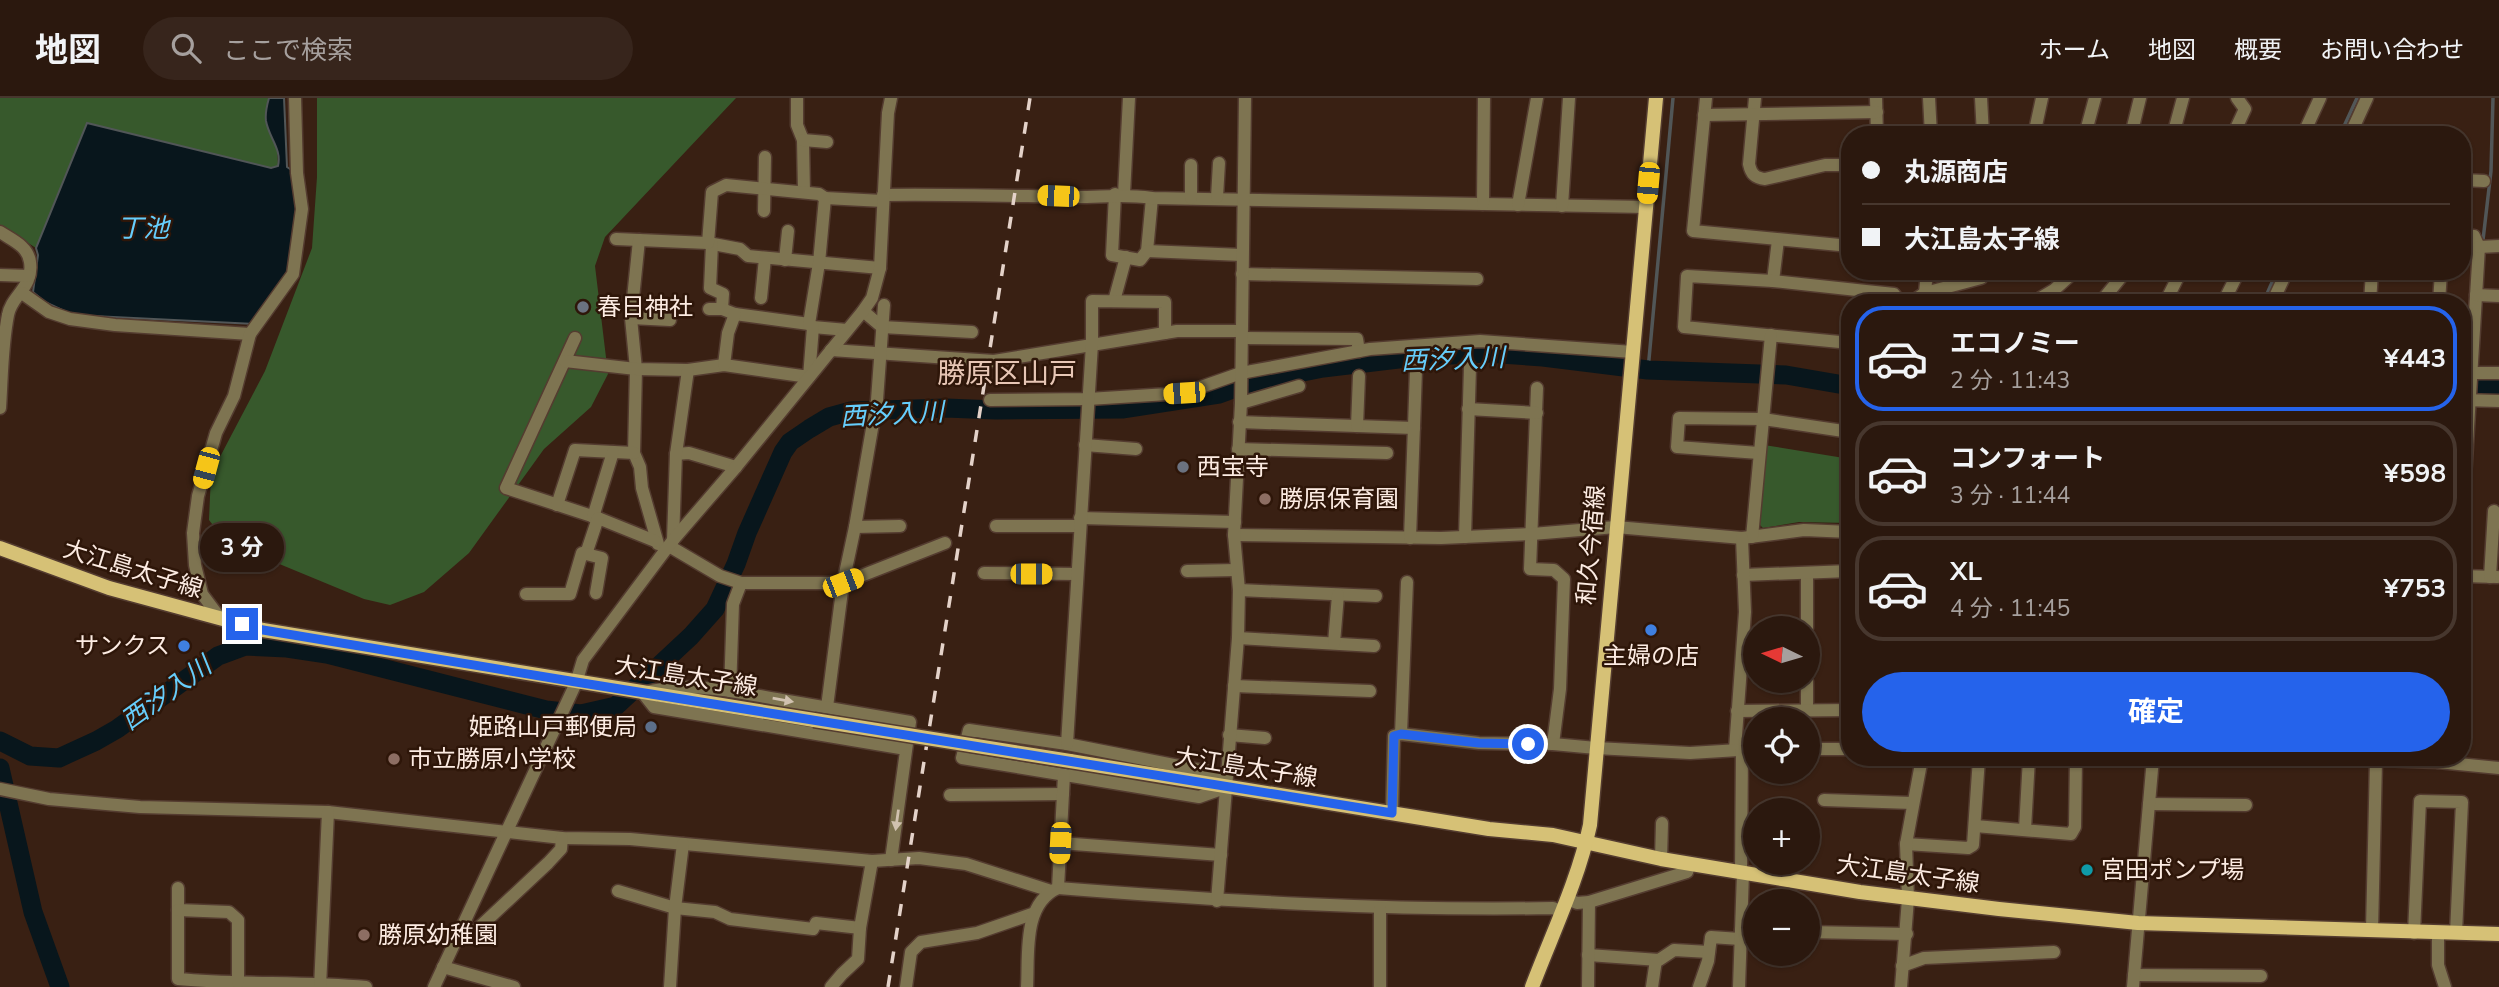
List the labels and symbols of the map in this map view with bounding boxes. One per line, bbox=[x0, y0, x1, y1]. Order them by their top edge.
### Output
car bbox=[1636, 161, 1661, 205]
car bbox=[1037, 185, 1080, 207]
water label: 丁池 bbox=[117, 211, 172, 246]
place label: 春日神社 bbox=[597, 291, 693, 323]
marker: 春日神社 bbox=[575, 299, 591, 315]
water label: 西汐入川 bbox=[1400, 340, 1509, 379]
district label: 勝原区山戸 bbox=[937, 355, 1077, 393]
car bbox=[1163, 381, 1206, 405]
water label: 西汐入川 bbox=[839, 394, 948, 435]
car bbox=[191, 445, 222, 491]
place label: 西宝寺 bbox=[1197, 451, 1269, 483]
marker: 西宝寺 bbox=[1175, 459, 1191, 475]
place label: 勝原保育園 bbox=[1279, 483, 1399, 515]
street label: 和久今宿線 bbox=[1570, 484, 1612, 606]
marker: 勝原保育園 bbox=[1257, 491, 1273, 507]
callout: 3 分 bbox=[200, 522, 284, 572]
street label: 大江島太子線 bbox=[59, 533, 207, 605]
car bbox=[1011, 564, 1053, 585]
car bbox=[820, 566, 867, 600]
route end bbox=[226, 608, 258, 640]
north arrow bbox=[1743, 616, 1820, 693]
marker: 主婦の店 bbox=[1643, 622, 1659, 638]
place label: サンクス bbox=[75, 630, 170, 662]
marker: サンクス bbox=[176, 638, 192, 654]
place label: 主婦の店 bbox=[1603, 640, 1699, 672]
water label: 西汐入川 bbox=[114, 647, 221, 738]
street label: 大江島太子線 bbox=[612, 649, 760, 703]
one-way arrow bbox=[772, 695, 794, 706]
place label: 姫路山戸郵便局 bbox=[469, 711, 637, 743]
marker: 姫路山戸郵便局 bbox=[643, 719, 659, 735]
route start bbox=[1512, 728, 1544, 760]
street label: 大江島太子線 bbox=[1172, 740, 1320, 794]
place label: 市立勝原小学校 bbox=[408, 743, 576, 775]
marker: 市立勝原小学校 bbox=[386, 751, 402, 767]
one-way arrow bbox=[891, 809, 902, 831]
car bbox=[1049, 821, 1072, 865]
street label: 大江島太子線 bbox=[1834, 848, 1982, 900]
place label: 宮田ポンプ場 bbox=[2101, 854, 2244, 886]
marker: 宮田ポンプ場 bbox=[2079, 862, 2095, 878]
place label: 勝原幼稚園 bbox=[378, 919, 498, 951]
marker: 勝原幼稚園 bbox=[356, 927, 372, 943]

